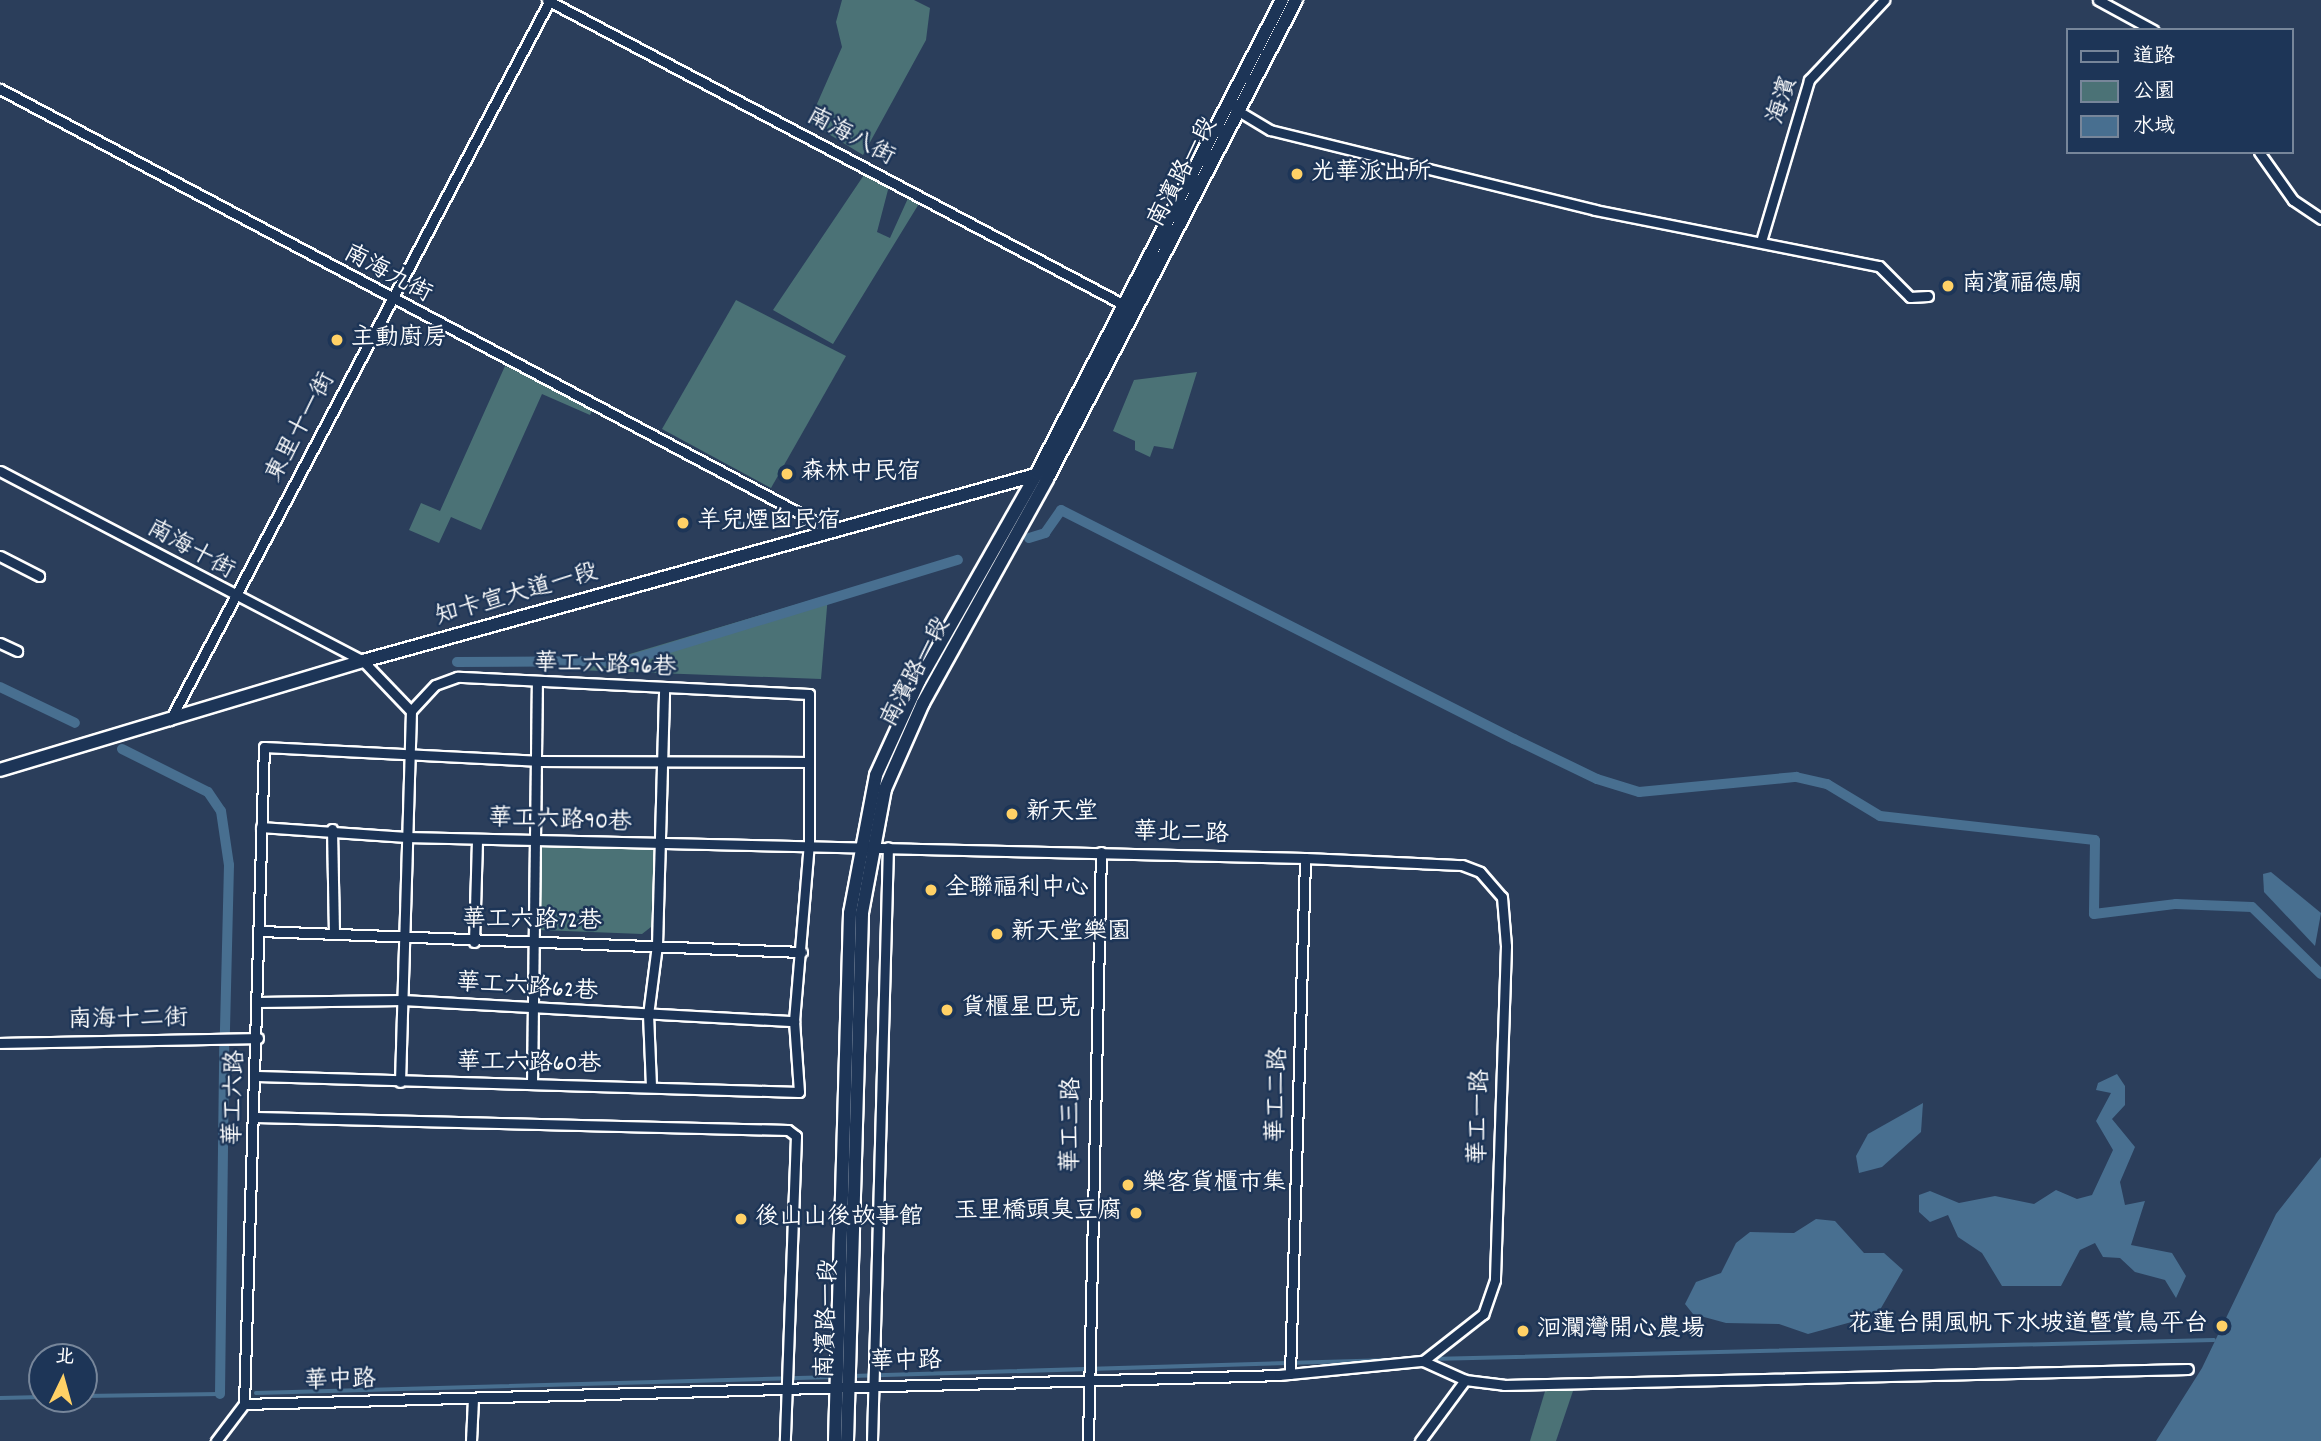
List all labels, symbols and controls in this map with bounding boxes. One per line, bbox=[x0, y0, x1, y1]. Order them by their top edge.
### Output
legend bbox=[2066, 28, 2293, 154]
text: 道路 bbox=[2133, 43, 2175, 73]
street label: 海濱 bbox=[1763, 74, 1805, 128]
text: 公園 bbox=[2133, 78, 2175, 108]
street label: 南海八街 bbox=[801, 103, 899, 173]
street label: 南濱路一段 bbox=[1143, 113, 1225, 233]
text: 水域 bbox=[2133, 113, 2175, 143]
place label: 光華派出所 bbox=[1311, 160, 1431, 188]
marker: 光華派出所 bbox=[1289, 166, 1305, 182]
street label: 南海九街 bbox=[338, 240, 436, 310]
place label: 南濱福德廟 bbox=[1962, 272, 2082, 300]
marker: 南濱福德廟 bbox=[1940, 278, 1956, 294]
place label: 主動廚房 bbox=[351, 326, 447, 354]
marker: 主動廚房 bbox=[329, 332, 345, 348]
street label: 東里十一街 bbox=[261, 368, 343, 488]
place label: 森林中民宿 bbox=[801, 460, 921, 488]
marker: 森林中民宿 bbox=[779, 466, 795, 482]
place label: 羊兒煙囪民宿 bbox=[697, 509, 841, 537]
street label: 南海十街 bbox=[141, 515, 239, 587]
marker: 羊兒煙囪民宿 bbox=[675, 515, 691, 531]
street label: 知卡宣大道一段 bbox=[432, 559, 602, 633]
street label: 南濱路一段 bbox=[876, 613, 958, 733]
street label: 華工六路96巷 bbox=[533, 650, 677, 684]
place label: 新天堂 bbox=[1026, 800, 1098, 828]
street label: 華工六路90巷 bbox=[488, 805, 632, 839]
marker: 新天堂 bbox=[1004, 806, 1020, 822]
street label: 華北二路 bbox=[1133, 819, 1229, 851]
place label: 全聯福利中心 bbox=[945, 876, 1089, 904]
marker: 全聯福利中心 bbox=[923, 882, 939, 898]
street label: 華工六路72巷 bbox=[462, 906, 602, 938]
place label: 新天堂樂園 bbox=[1011, 920, 1131, 948]
marker: 新天堂樂園 bbox=[989, 926, 1005, 942]
street label: 華工六路62巷 bbox=[455, 970, 599, 1008]
place label: 貨櫃星巴克 bbox=[961, 996, 1081, 1024]
marker: 貨櫃星巴克 bbox=[939, 1002, 955, 1018]
street label: 南海十二街 bbox=[68, 1006, 188, 1036]
street label: 華工二路 bbox=[1263, 1047, 1295, 1143]
street label: 華工六路60巷 bbox=[456, 1049, 602, 1081]
street label: 華工六路 bbox=[220, 1050, 252, 1146]
street label: 華工一路 bbox=[1465, 1069, 1497, 1165]
street label: 華工三路 bbox=[1058, 1077, 1088, 1173]
place label: 樂客貨櫃市集 bbox=[1142, 1171, 1286, 1199]
marker: 樂客貨櫃市集 bbox=[1120, 1177, 1136, 1193]
place label: 玉里橋頭臭豆腐 bbox=[954, 1199, 1122, 1227]
place label: 後山山後故事館 bbox=[755, 1205, 923, 1233]
marker: 玉里橋頭臭豆腐 bbox=[1128, 1205, 1144, 1221]
marker: 後山山後故事館 bbox=[733, 1211, 749, 1227]
street label: 南濱路一段 bbox=[813, 1259, 845, 1379]
place label: 花蓮台開風帆下水坡道暨賞鳥平台 bbox=[1848, 1312, 2208, 1340]
place label: 洄瀾灣開心農場 bbox=[1537, 1317, 1705, 1345]
marker: 花蓮台開風帆下水坡道暨賞鳥平台 bbox=[2214, 1318, 2230, 1334]
marker: 洄瀾灣開心農場 bbox=[1515, 1323, 1531, 1339]
north arrow bbox=[28, 1343, 98, 1413]
text: 北 bbox=[54, 1344, 75, 1373]
street label: 華中路 bbox=[870, 1348, 942, 1378]
street label: 華中路 bbox=[304, 1367, 376, 1397]

